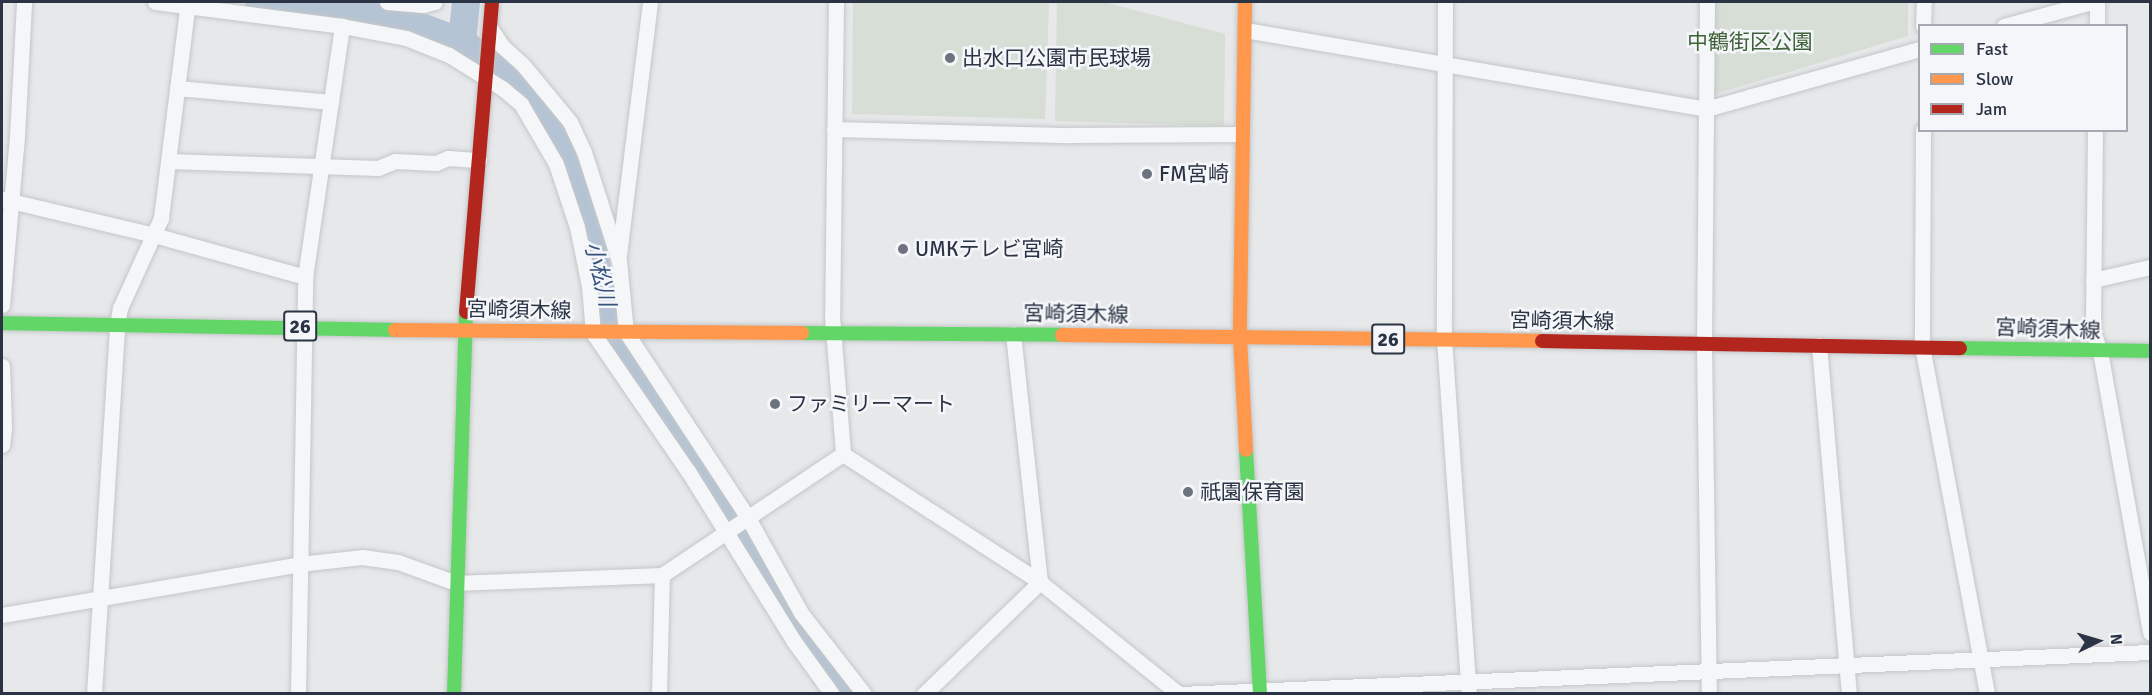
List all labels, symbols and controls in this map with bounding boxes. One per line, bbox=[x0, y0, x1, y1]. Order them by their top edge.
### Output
legend bbox=[1918, 24, 2128, 132]
park label: 中鶴街区公園 bbox=[1687, 29, 1813, 55]
text: Fast bbox=[1976, 38, 2008, 60]
place label: 出水口公園市民球場 bbox=[962, 45, 1151, 71]
marker: 出水口公園市民球場 bbox=[943, 51, 957, 65]
text: Slow bbox=[1976, 68, 2013, 90]
text: Jam bbox=[1976, 98, 2007, 120]
place label: FM宮崎 bbox=[1159, 161, 1229, 187]
marker: FM宮崎 bbox=[1140, 167, 1154, 181]
place label: UMKテレビ宮崎 bbox=[915, 236, 1063, 262]
water label: 小松川 bbox=[579, 239, 621, 309]
marker: UMKテレビ宮崎 bbox=[896, 242, 910, 256]
street label: 宮崎須木線 bbox=[466, 296, 572, 324]
street label: 宮崎須木線 bbox=[1023, 300, 1129, 328]
street label: 宮崎須木線 bbox=[1509, 307, 1615, 335]
road number: 26 bbox=[282, 309, 318, 343]
street label: 宮崎須木線 bbox=[1995, 315, 2101, 343]
road number: 26 bbox=[1370, 322, 1406, 356]
place label: ファミリーマート bbox=[787, 391, 955, 417]
marker: ファミリーマート bbox=[768, 397, 782, 411]
place label: 祇園保育園 bbox=[1200, 479, 1305, 505]
marker: 祇園保育園 bbox=[1181, 485, 1195, 499]
north arrow bbox=[2068, 611, 2128, 671]
text: N bbox=[2105, 633, 2126, 646]

